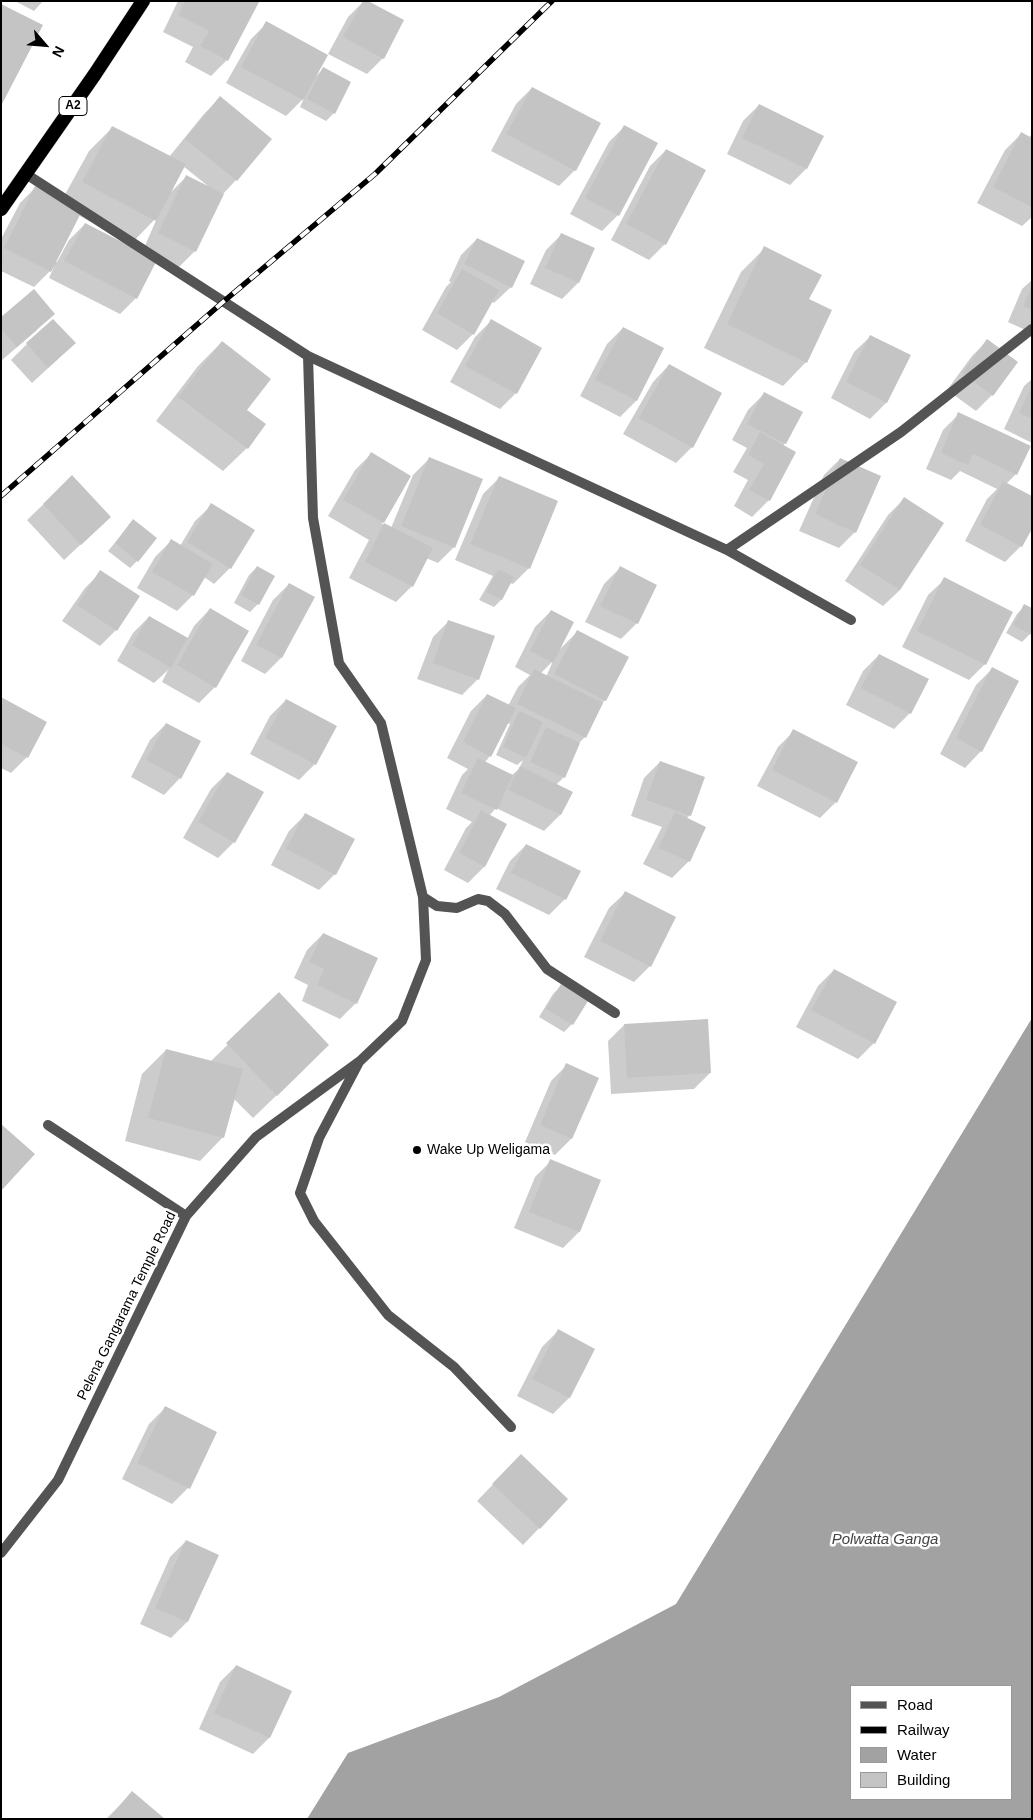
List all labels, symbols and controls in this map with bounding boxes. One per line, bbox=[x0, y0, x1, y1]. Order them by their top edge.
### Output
north arrow bbox=[20, 20, 70, 70]
text: N bbox=[49, 44, 68, 60]
road number: A2 bbox=[59, 96, 87, 115]
place label: Wake Up Weligama bbox=[427, 1142, 550, 1158]
marker: Wake Up Weligama bbox=[411, 1144, 423, 1156]
street label: Pelena Gangarama Temple Road bbox=[74, 1209, 180, 1403]
water label: Polwatta Ganga bbox=[832, 1531, 938, 1549]
legend bbox=[850, 1685, 1013, 1800]
text: Road bbox=[897, 1696, 933, 1713]
text: Railway bbox=[897, 1721, 950, 1738]
text: Water bbox=[897, 1746, 936, 1763]
text: Building bbox=[897, 1771, 950, 1788]

